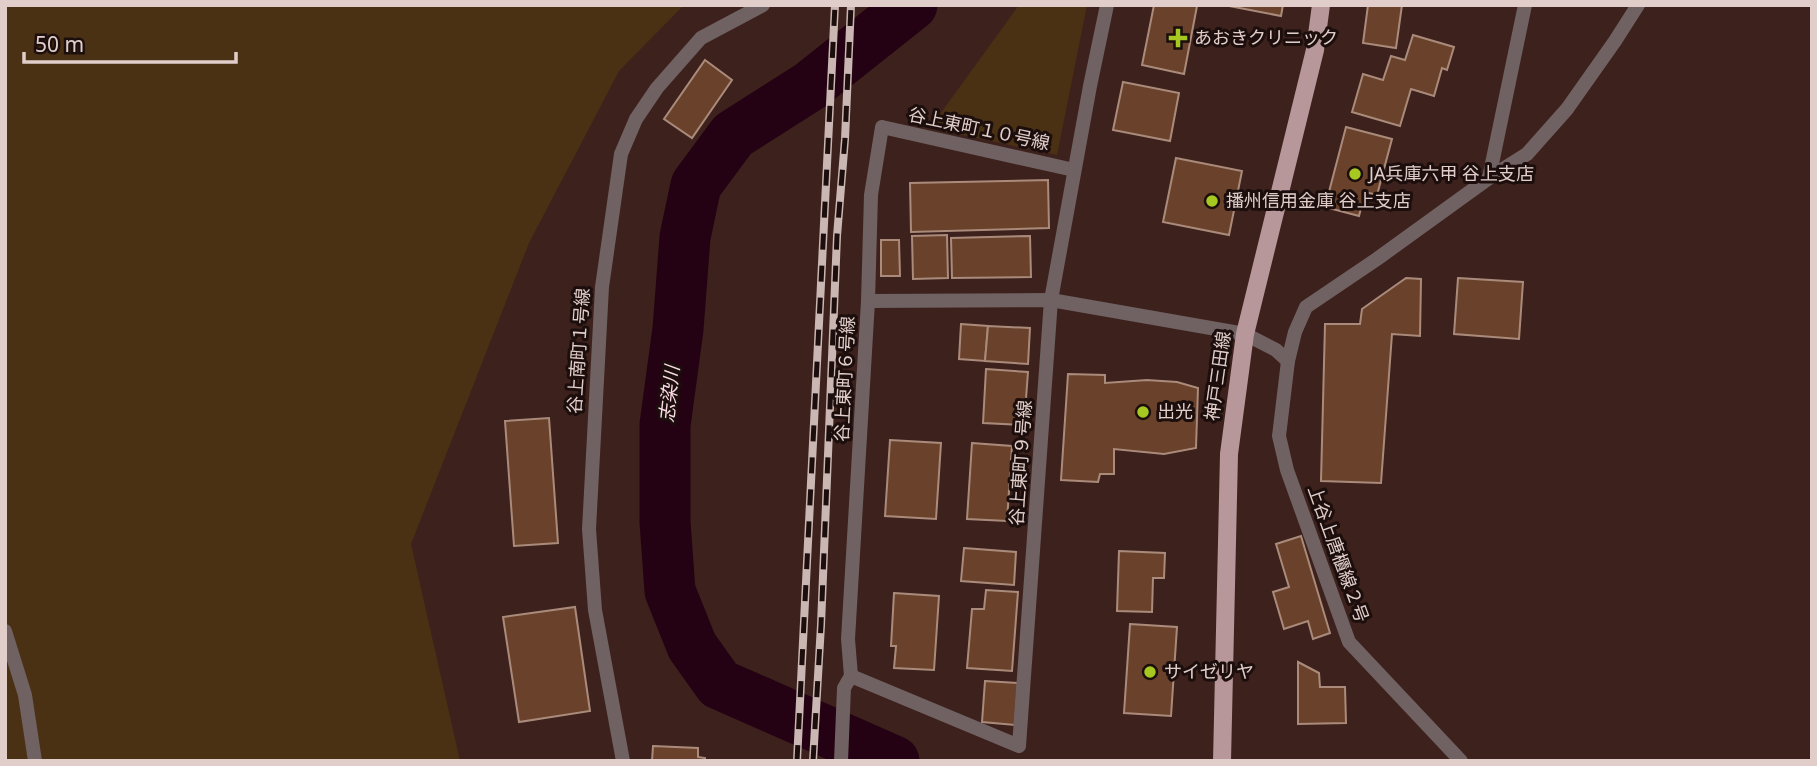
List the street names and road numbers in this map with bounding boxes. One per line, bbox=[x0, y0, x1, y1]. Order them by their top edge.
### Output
street label: 谷上東町１０号線 bbox=[906, 101, 1052, 155]
street label: 谷上南町１号線 bbox=[562, 287, 594, 415]
street label: 谷上東町６号線 bbox=[829, 315, 859, 442]
street label: 神戸三田線 bbox=[1199, 330, 1235, 422]
street label: 谷上東町９号線 bbox=[1004, 399, 1036, 527]
street label: 上谷上唐櫃線２号 bbox=[1303, 482, 1375, 625]

